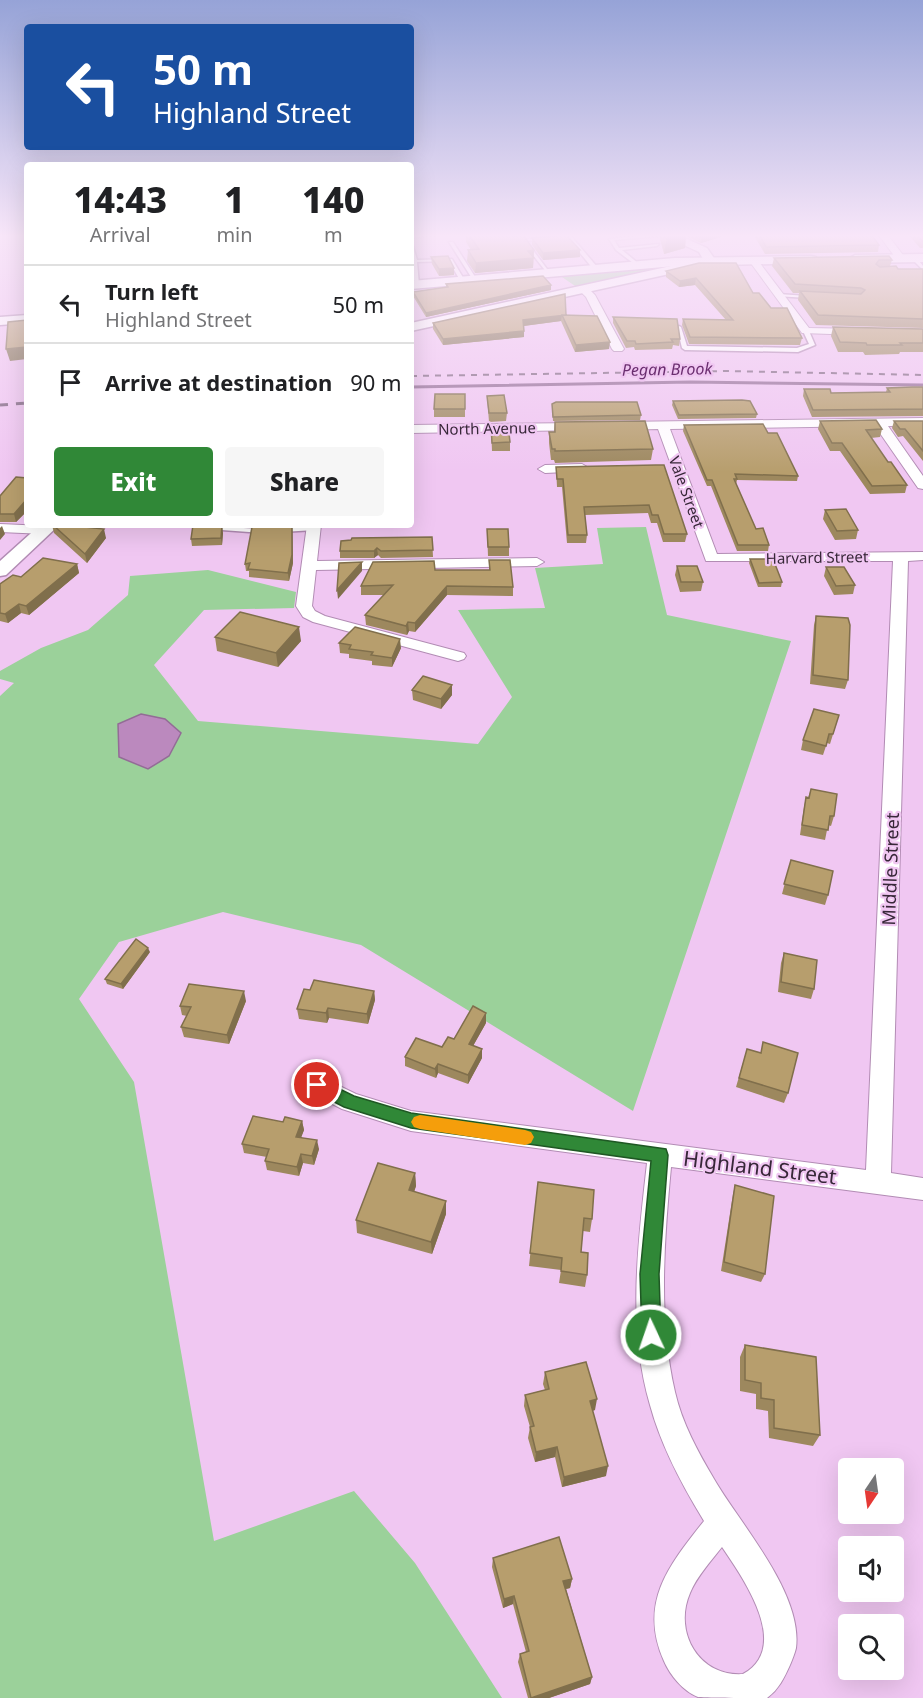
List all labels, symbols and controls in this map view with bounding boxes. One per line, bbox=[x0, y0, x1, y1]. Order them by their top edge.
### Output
text: 50 m bbox=[153, 40, 253, 97]
icon: left bbox=[54, 48, 132, 126]
text: Highland Street bbox=[153, 94, 351, 131]
text: 14:43 bbox=[73, 175, 167, 224]
text: 1 bbox=[224, 175, 245, 224]
text: 140 bbox=[302, 175, 365, 224]
text: Arrival bbox=[90, 221, 151, 248]
text: min bbox=[216, 221, 253, 248]
text: m bbox=[324, 221, 343, 248]
text: Turn left bbox=[105, 276, 199, 306]
icon: left bbox=[54, 288, 87, 321]
text: 50 m bbox=[333, 289, 384, 319]
text: Highland Street bbox=[105, 306, 252, 333]
water label: Pegan Brook bbox=[622, 357, 713, 381]
icon: arrive bbox=[54, 366, 87, 399]
text: Arrive at destination bbox=[105, 367, 332, 397]
text: 90 m bbox=[350, 367, 402, 397]
street label: North Avenue bbox=[438, 417, 536, 439]
button: Exit bbox=[54, 447, 213, 516]
button: Share bbox=[225, 447, 384, 516]
street label: Vale Street bbox=[665, 453, 709, 531]
street label: Harvard Street bbox=[765, 546, 869, 568]
street label: Middle Street bbox=[876, 812, 904, 926]
pin bbox=[291, 1059, 342, 1110]
icon: arrive bbox=[300, 1068, 333, 1101]
street label: Highland Street bbox=[682, 1144, 839, 1190]
position arrow bbox=[619, 1303, 683, 1367]
north arrow bbox=[838, 1458, 904, 1524]
map controls bbox=[838, 1458, 904, 1680]
button: sound bbox=[838, 1536, 904, 1602]
button: search bbox=[838, 1614, 904, 1680]

